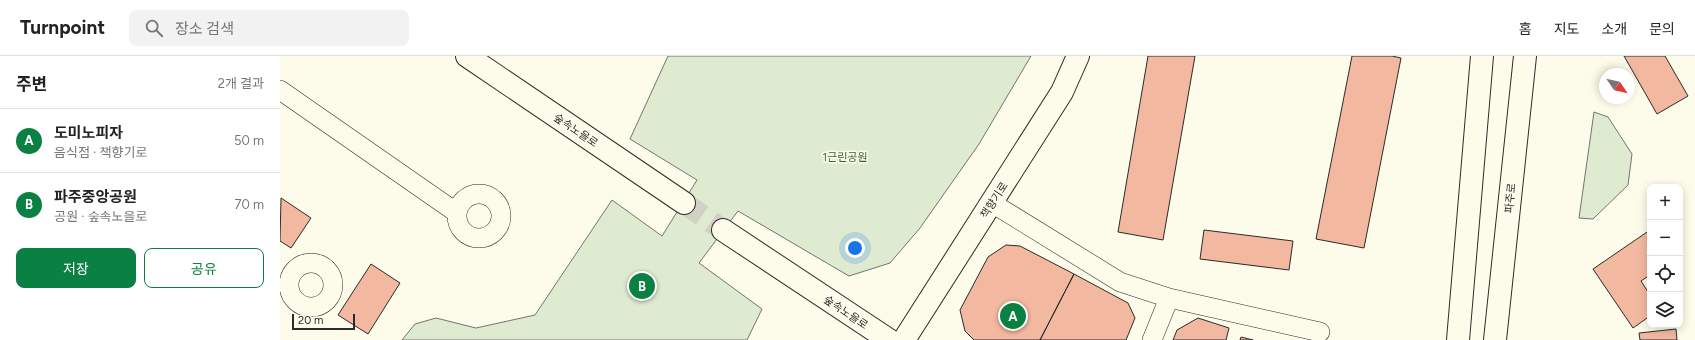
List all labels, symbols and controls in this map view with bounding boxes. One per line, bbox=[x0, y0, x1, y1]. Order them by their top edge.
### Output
search box bbox=[129, 10, 409, 46]
text: Turnpoint bbox=[20, 16, 105, 39]
icon: search bbox=[143, 17, 165, 39]
text: 장소 검색 bbox=[175, 20, 234, 38]
text: 홈 bbox=[1519, 21, 1532, 38]
text: 지도 bbox=[1554, 21, 1579, 38]
text: 소개 bbox=[1601, 21, 1627, 38]
text: 문의 bbox=[1649, 21, 1675, 38]
north arrow bbox=[1599, 68, 1635, 104]
text: 주변 bbox=[16, 74, 47, 94]
text: 2개 결과 bbox=[218, 76, 264, 91]
street label: 숲속노을로 bbox=[551, 111, 600, 150]
text: 도미노피자 bbox=[54, 124, 123, 142]
text: A bbox=[24, 133, 34, 148]
text: 50 m bbox=[234, 133, 264, 148]
text: 음식점 · 책향기로 bbox=[54, 145, 147, 160]
park label: 1근린공원 bbox=[822, 151, 868, 164]
street label: 책향기로 bbox=[978, 180, 1011, 221]
street label: 파주로 bbox=[1502, 182, 1519, 214]
map controls bbox=[1647, 184, 1683, 328]
button: + bbox=[1647, 184, 1683, 220]
text: 파주중앙공원 bbox=[54, 188, 137, 206]
text: B bbox=[25, 197, 33, 212]
text: 70 m bbox=[234, 197, 264, 212]
text: 공원 · 숲속노을로 bbox=[54, 209, 147, 224]
button: − bbox=[1647, 220, 1683, 256]
your location bbox=[845, 238, 865, 258]
button: 저장 bbox=[16, 248, 136, 288]
button: 공유 bbox=[144, 248, 264, 288]
button: locate bbox=[1647, 256, 1683, 292]
pin: B bbox=[629, 271, 655, 301]
button: layers bbox=[1647, 292, 1683, 328]
street label: 숲속노을로 bbox=[821, 293, 870, 332]
pin: A bbox=[1000, 301, 1026, 331]
scale bar bbox=[292, 312, 355, 331]
text: 20 m bbox=[298, 314, 323, 327]

